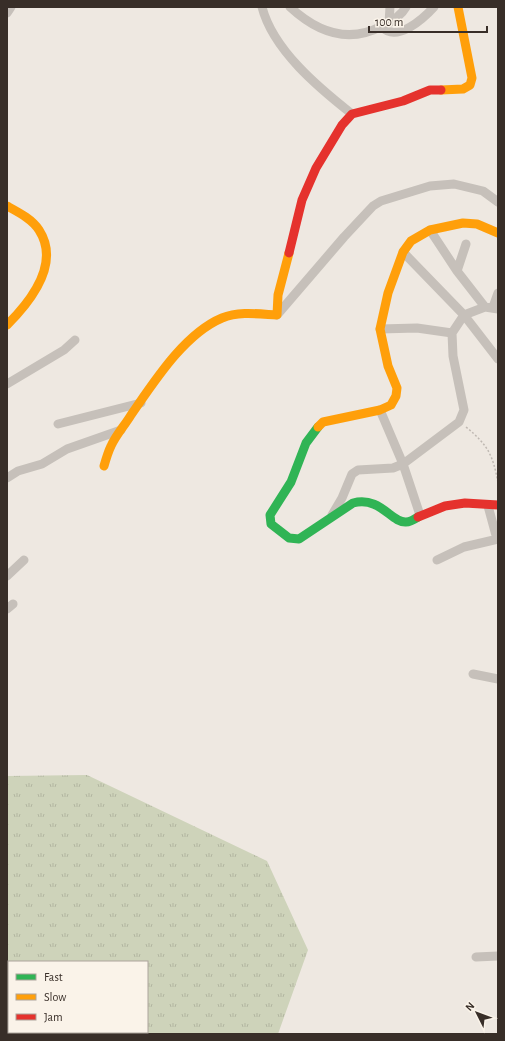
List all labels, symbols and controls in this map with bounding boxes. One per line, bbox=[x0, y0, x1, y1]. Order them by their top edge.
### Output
scale bar bbox=[369, 8, 487, 34]
text: 100 m bbox=[375, 16, 403, 28]
legend bbox=[8, 961, 148, 1033]
text: Fast bbox=[44, 971, 63, 983]
text: Slow bbox=[44, 991, 66, 1003]
north arrow bbox=[457, 993, 497, 1033]
text: N bbox=[463, 1000, 477, 1013]
text: Jam bbox=[44, 1011, 63, 1023]

